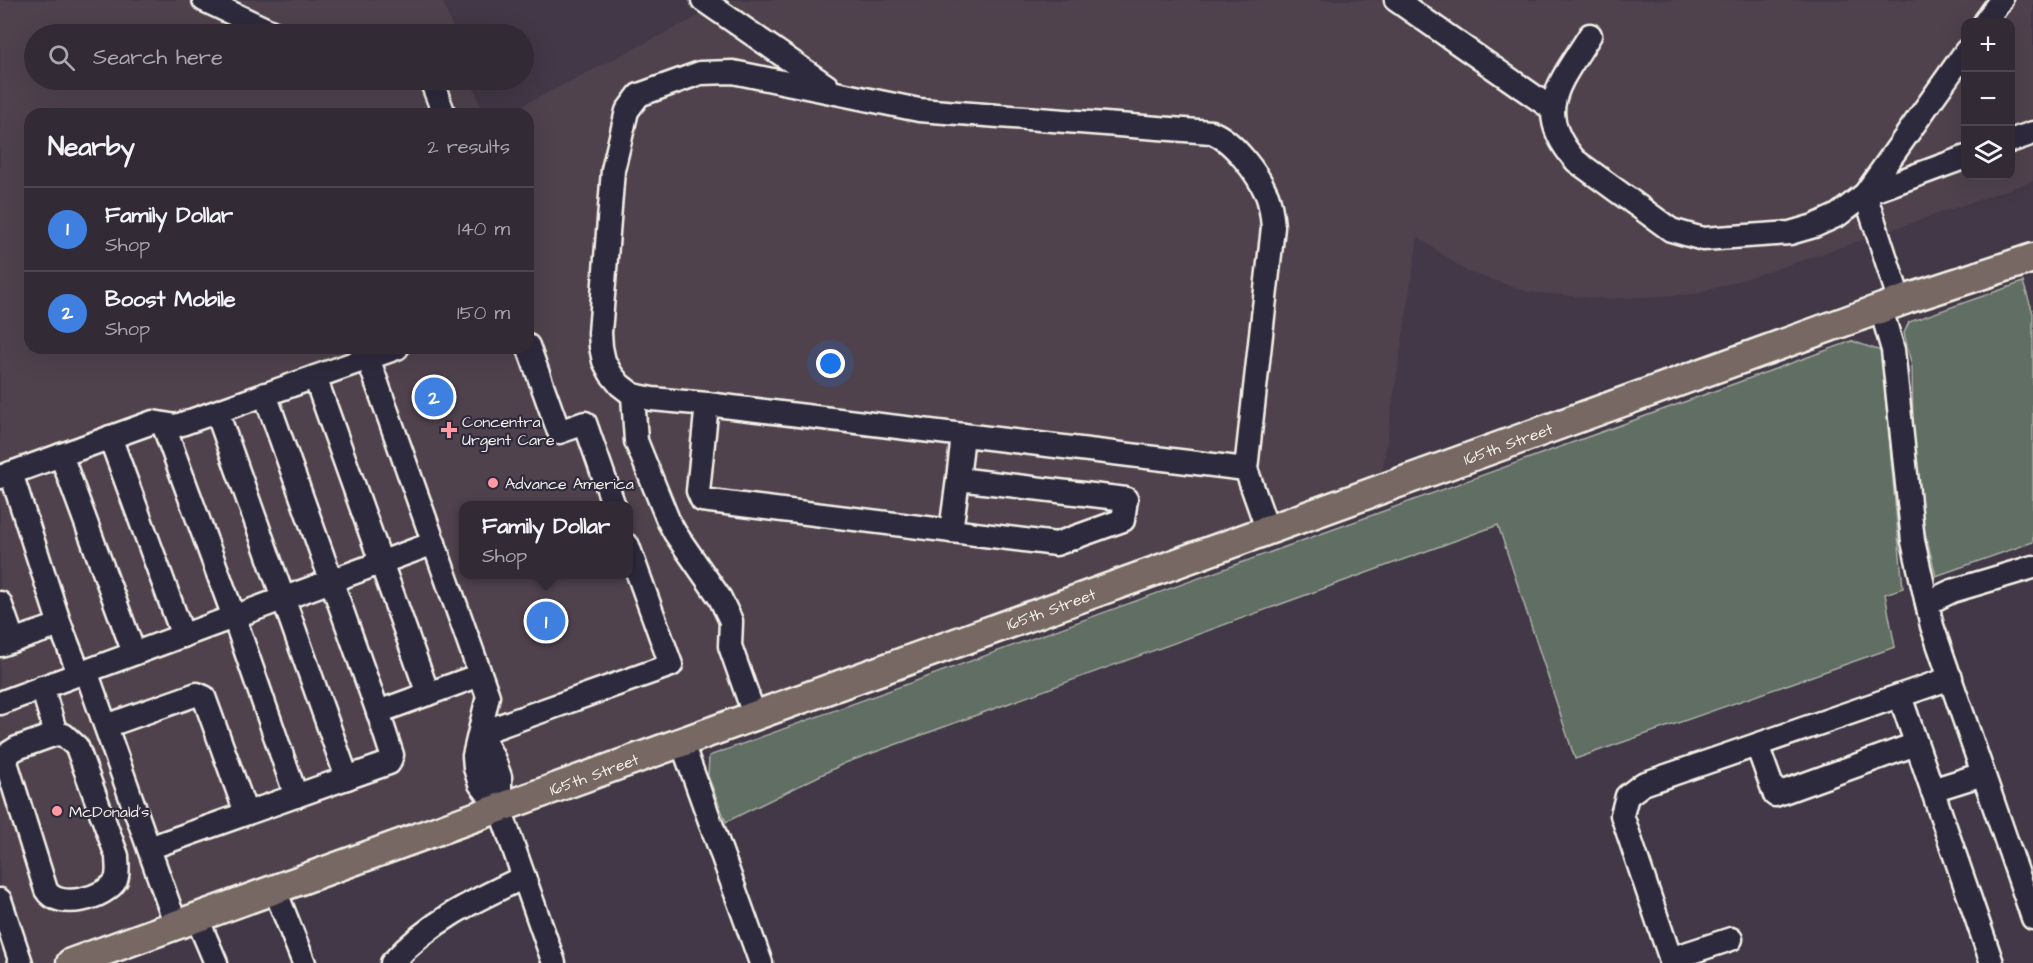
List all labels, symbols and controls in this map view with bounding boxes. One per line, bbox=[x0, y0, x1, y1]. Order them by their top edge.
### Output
map controls bbox=[1961, 18, 2015, 180]
button: + bbox=[1961, 18, 2015, 72]
search box bbox=[24, 24, 534, 90]
icon: search bbox=[45, 41, 78, 74]
text: Search here bbox=[93, 42, 223, 73]
button: − bbox=[1961, 72, 2015, 126]
button: layers bbox=[1961, 126, 2015, 180]
text: Nearby bbox=[48, 129, 135, 165]
text: 2 results bbox=[427, 133, 510, 161]
text: Family Dollar bbox=[105, 200, 233, 231]
text: 1 bbox=[66, 215, 69, 243]
text: 140 m bbox=[458, 215, 510, 243]
text: Shop bbox=[105, 231, 150, 259]
text: Boost Mobile bbox=[105, 284, 236, 315]
text: 2 bbox=[62, 299, 73, 327]
text: 150 m bbox=[457, 299, 510, 327]
text: Shop bbox=[105, 315, 150, 343]
your location bbox=[816, 349, 845, 378]
pin: 2 bbox=[414, 374, 454, 420]
place label: Concentra Urgent Care bbox=[462, 411, 555, 452]
street label: 165th Street bbox=[1461, 418, 1556, 471]
marker: Concentra Urgent Care bbox=[440, 421, 458, 439]
place label: Advance America bbox=[505, 473, 634, 495]
marker: Advance America bbox=[486, 476, 500, 490]
popup bbox=[459, 501, 633, 579]
text: Family Dollar bbox=[482, 511, 610, 542]
text: Shop bbox=[482, 542, 527, 570]
street label: 165th Street bbox=[1003, 583, 1099, 636]
pin: 1 bbox=[526, 598, 566, 644]
street label: 165th Street bbox=[546, 748, 642, 801]
place label: McDonald's bbox=[69, 801, 149, 823]
marker: McDonald's bbox=[50, 804, 64, 818]

